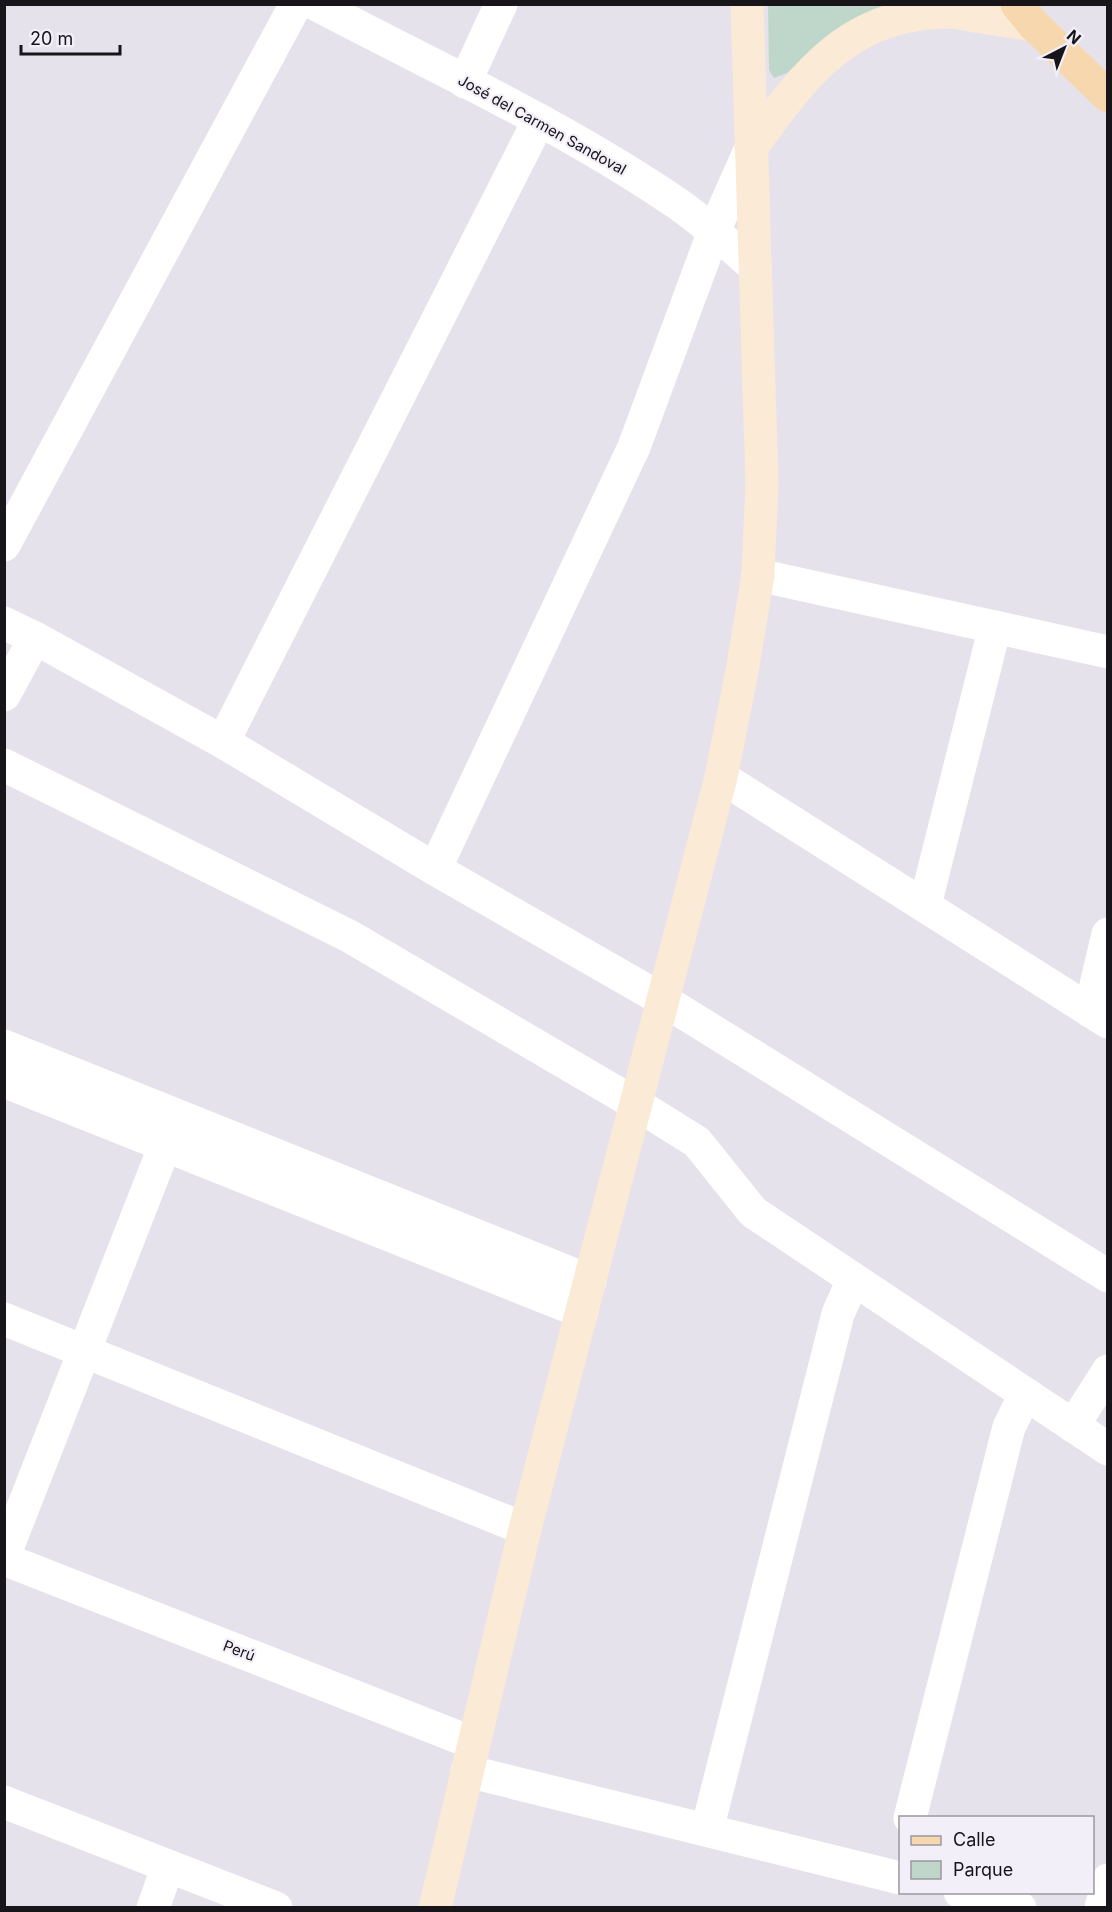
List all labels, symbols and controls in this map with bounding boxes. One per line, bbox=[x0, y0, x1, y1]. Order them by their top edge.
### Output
scale bar bbox=[21, 18, 120, 56]
north arrow bbox=[1034, 18, 1094, 78]
text: N bbox=[1063, 25, 1085, 48]
text: 20 m bbox=[30, 28, 73, 49]
street label: José del Carmen Sandoval bbox=[455, 70, 630, 179]
street label: Perú bbox=[220, 1636, 258, 1665]
legend bbox=[899, 1816, 1094, 1894]
text: Calle bbox=[953, 1829, 995, 1850]
text: Parque bbox=[953, 1859, 1013, 1880]

